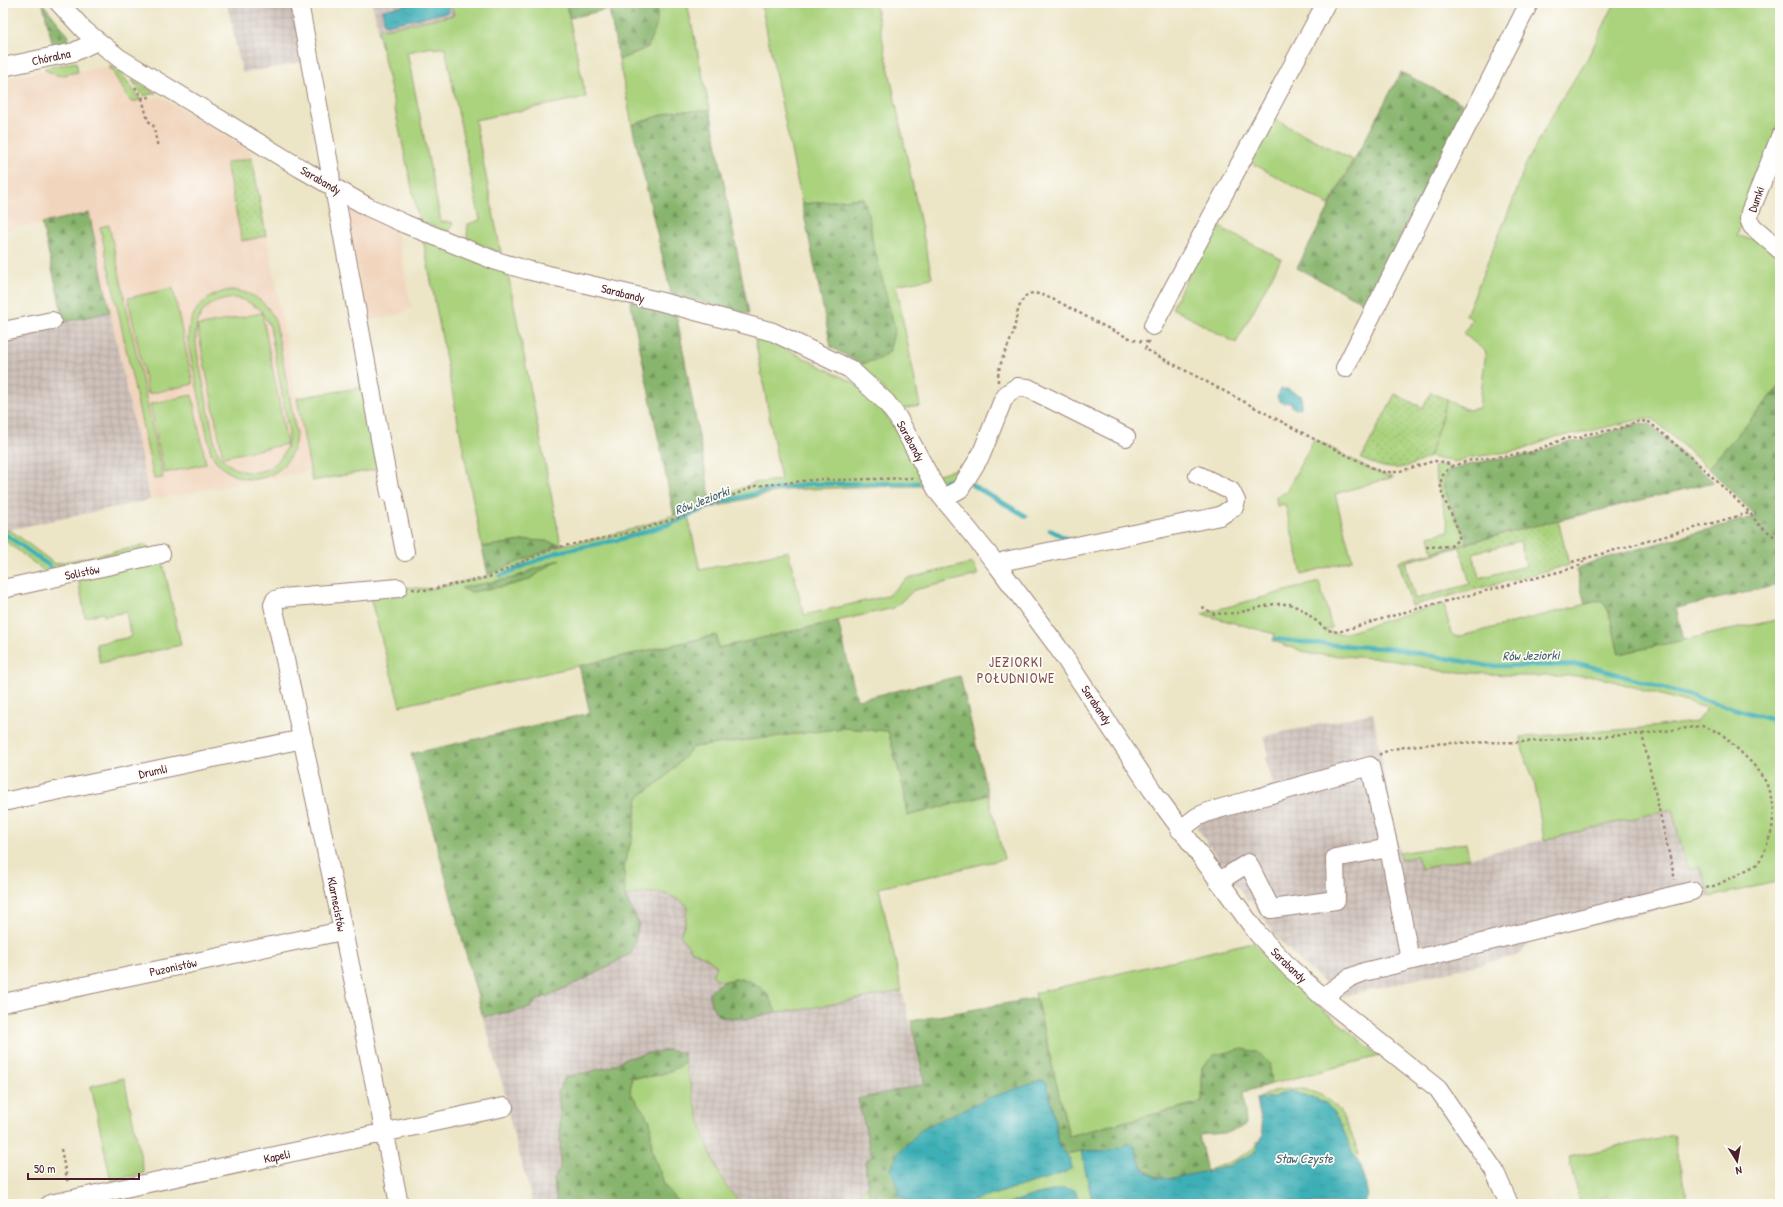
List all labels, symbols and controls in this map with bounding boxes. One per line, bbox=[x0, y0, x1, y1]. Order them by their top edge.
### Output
street label: Chóralna bbox=[30, 45, 72, 69]
street label: Sarabandy bbox=[298, 162, 344, 198]
street label: Dumki bbox=[1744, 184, 1768, 214]
street label: Sarabandy bbox=[599, 279, 647, 307]
street label: Sarabandy bbox=[893, 417, 929, 465]
water label: Rów Jeziorki bbox=[672, 481, 733, 519]
street label: Solistów bbox=[63, 560, 101, 584]
water label: Rów Jeziorki bbox=[1502, 645, 1561, 664]
district label: JEZIORKI POŁUDNIOWE bbox=[977, 652, 1055, 687]
street label: Sarabandy bbox=[1078, 682, 1116, 728]
street label: Drumli bbox=[137, 760, 169, 782]
street label: Klarnecistów bbox=[323, 875, 351, 933]
street label: Sarabandy bbox=[1267, 943, 1311, 987]
street label: Puzonistów bbox=[148, 954, 199, 980]
north arrow bbox=[1717, 1141, 1757, 1181]
street label: Kapeli bbox=[262, 1145, 292, 1167]
water label: Staw Czyste bbox=[1275, 1149, 1334, 1167]
scale bar bbox=[28, 1155, 139, 1181]
text: 50 m bbox=[34, 1160, 55, 1177]
text: N bbox=[1735, 1163, 1743, 1178]

